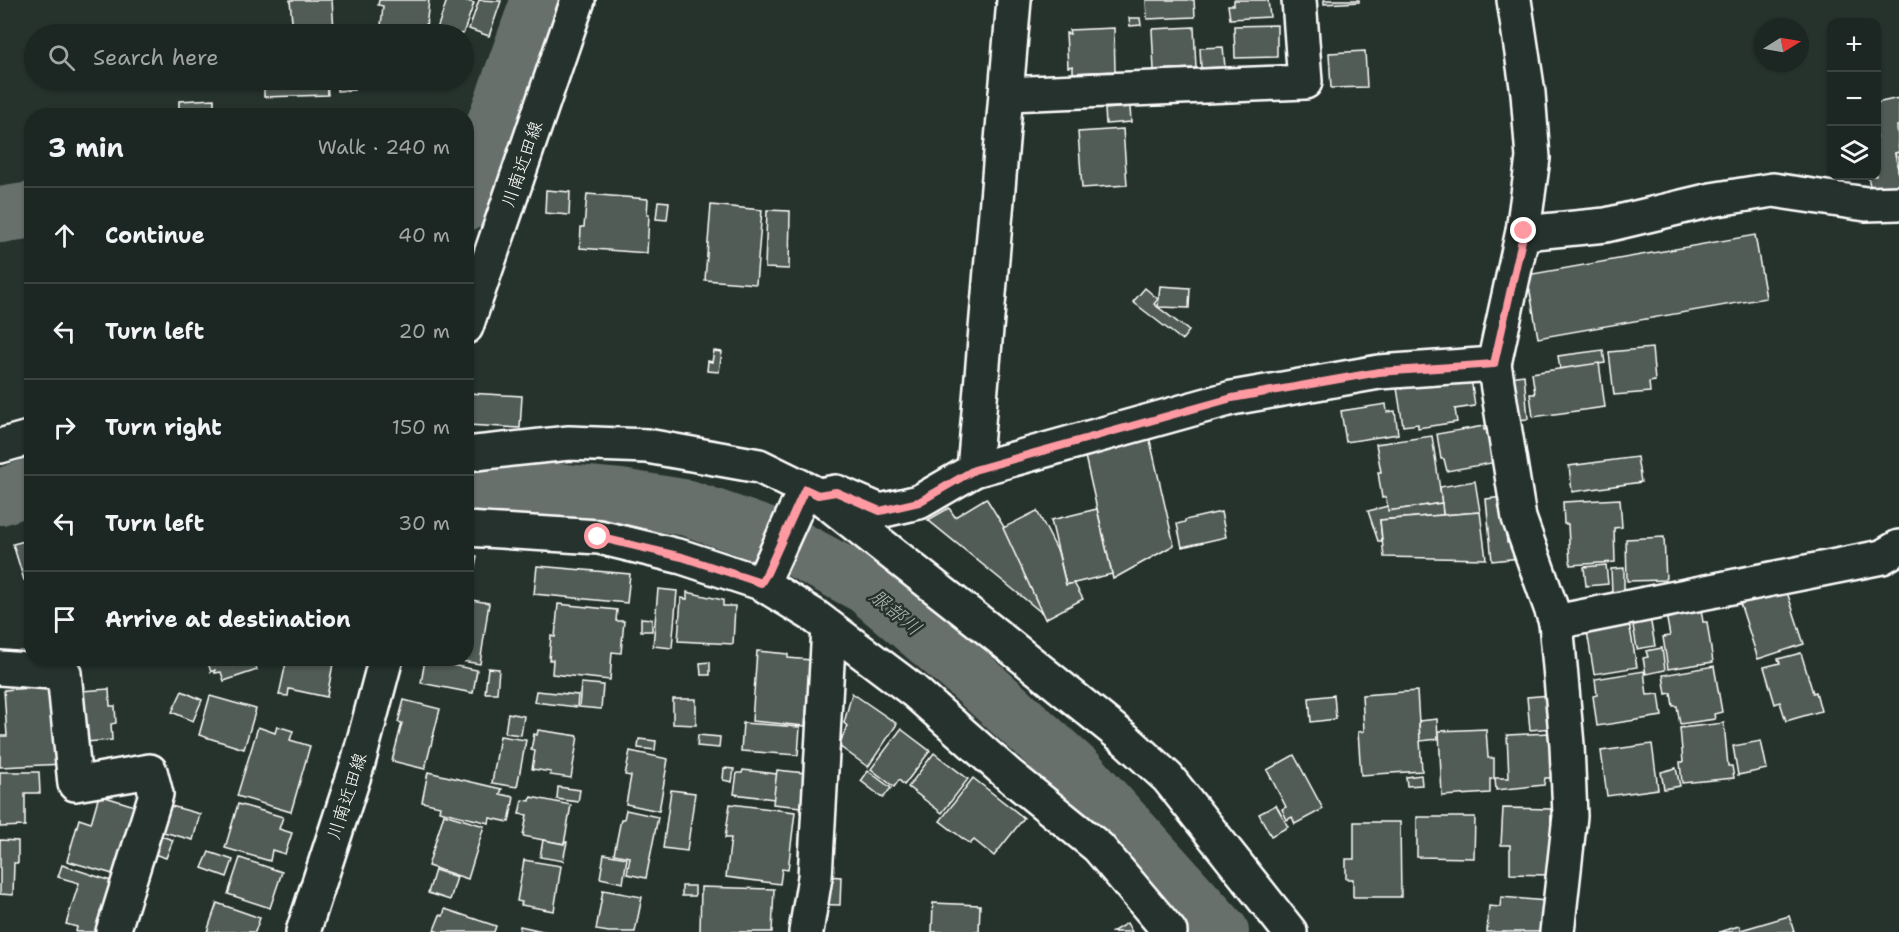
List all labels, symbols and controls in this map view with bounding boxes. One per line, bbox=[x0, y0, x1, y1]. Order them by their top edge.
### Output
north arrow bbox=[1755, 18, 1809, 72]
map controls bbox=[1827, 18, 1881, 180]
button: + bbox=[1827, 18, 1881, 72]
search box bbox=[24, 24, 474, 90]
icon: search bbox=[45, 41, 78, 74]
text: Search here bbox=[93, 43, 219, 72]
button: − bbox=[1827, 72, 1881, 126]
street label: 川南近田線 bbox=[496, 118, 548, 210]
button: layers bbox=[1827, 126, 1881, 180]
text: 3 min bbox=[48, 130, 124, 165]
text: Walk · 240 m bbox=[318, 134, 450, 160]
route end bbox=[1510, 217, 1536, 243]
icon: ahead bbox=[48, 219, 81, 252]
text: Continue bbox=[105, 221, 205, 250]
text: 40 m bbox=[398, 222, 450, 248]
icon: left bbox=[48, 315, 81, 348]
text: Turn left bbox=[105, 317, 204, 346]
text: 20 m bbox=[399, 318, 450, 344]
icon: right bbox=[48, 411, 81, 444]
text: Turn right bbox=[105, 413, 222, 442]
text: 150 m bbox=[392, 414, 450, 440]
icon: left bbox=[48, 507, 81, 540]
text: Turn left bbox=[105, 509, 204, 538]
text: 30 m bbox=[398, 510, 450, 536]
route start bbox=[584, 523, 610, 549]
water label: 服部川 bbox=[865, 583, 927, 641]
icon: arrive bbox=[48, 603, 81, 636]
text: Arrive at destination bbox=[105, 605, 351, 634]
street label: 川南近田線 bbox=[322, 749, 372, 843]

